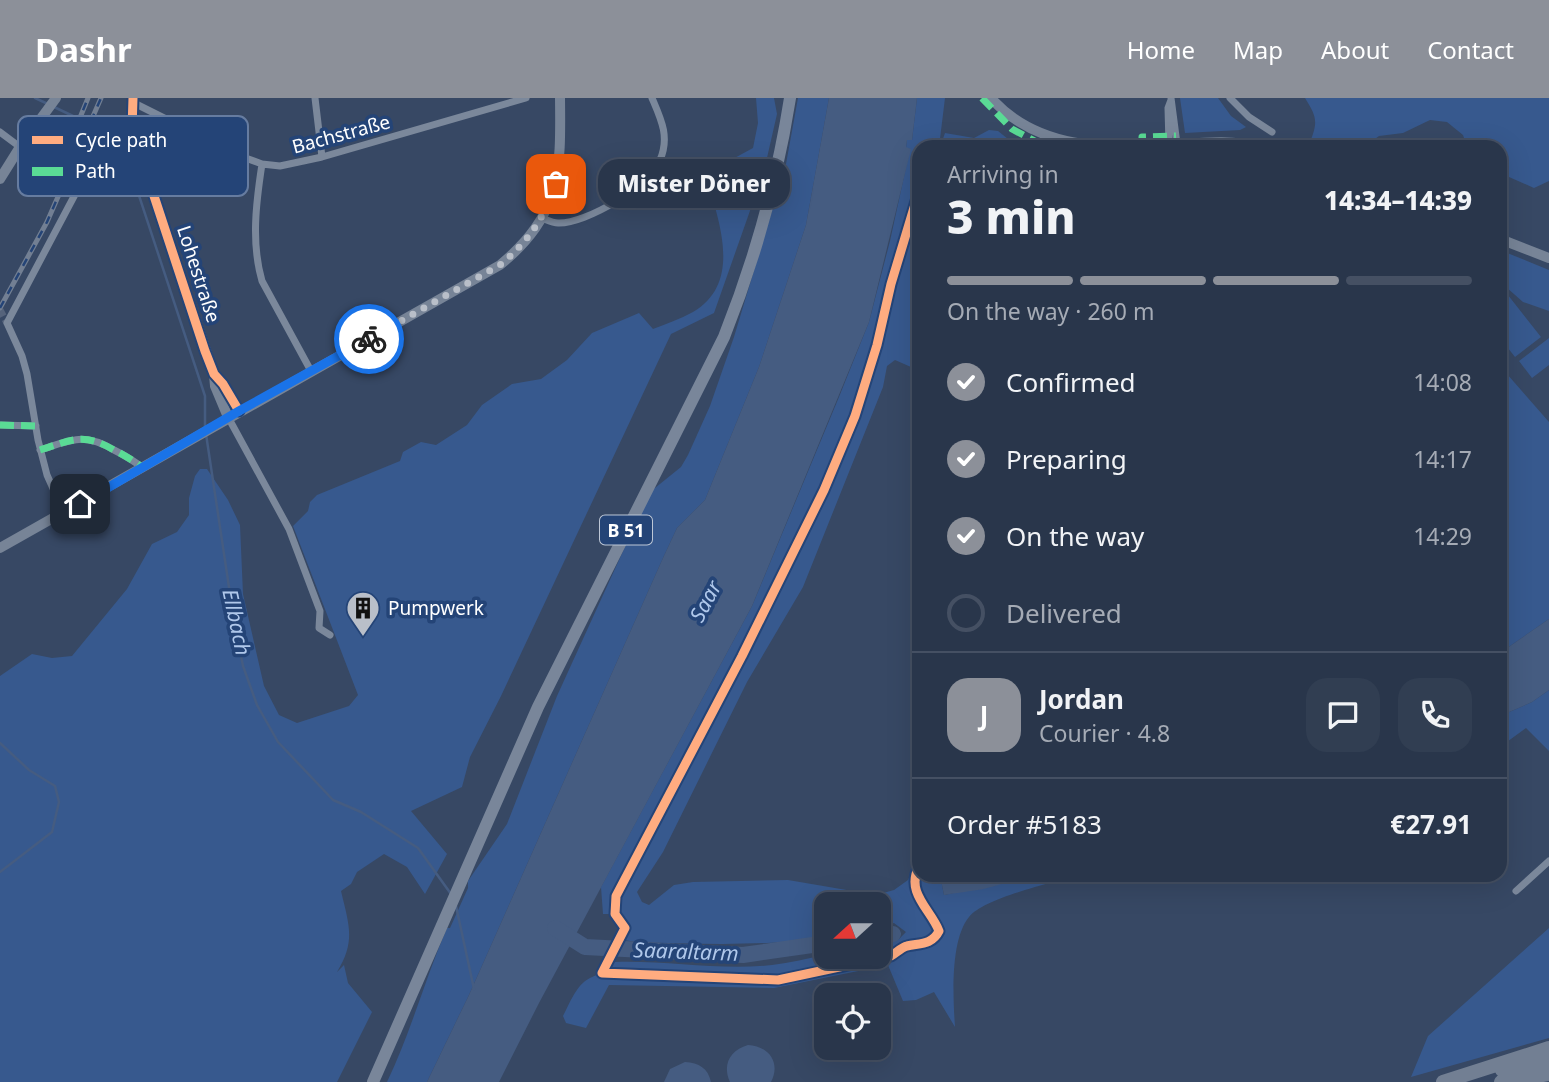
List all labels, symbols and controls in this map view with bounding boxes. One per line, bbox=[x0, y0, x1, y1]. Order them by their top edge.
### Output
text: Dashr bbox=[35, 27, 132, 72]
text: Home bbox=[1127, 33, 1195, 66]
text: Map bbox=[1233, 33, 1283, 66]
text: About bbox=[1321, 33, 1389, 66]
text: Contact bbox=[1427, 33, 1514, 66]
street label: Bachstraße bbox=[289, 108, 393, 160]
legend bbox=[18, 116, 248, 196]
text: Cycle path bbox=[75, 127, 167, 153]
pin bbox=[526, 154, 586, 214]
text: Path bbox=[75, 158, 116, 184]
text: Arriving in bbox=[947, 158, 1059, 190]
callout: Mister Döner bbox=[598, 160, 790, 208]
icon: bag bbox=[537, 165, 575, 203]
text: Mister Döner bbox=[618, 167, 770, 199]
text: 14:34–14:39 bbox=[1324, 182, 1472, 218]
text: 3 min bbox=[947, 185, 1076, 247]
street label: Lohestraße bbox=[171, 222, 227, 326]
text: On the way · 260 m bbox=[947, 295, 1154, 327]
courier bbox=[334, 304, 404, 374]
icon: bike bbox=[350, 320, 388, 358]
icon: check bbox=[947, 363, 985, 401]
text: Confirmed bbox=[1006, 364, 1136, 400]
text: 14:08 bbox=[1413, 366, 1472, 398]
icon: check bbox=[947, 440, 985, 478]
text: Preparing bbox=[1006, 441, 1127, 477]
text: 14:17 bbox=[1413, 443, 1472, 475]
pin bbox=[50, 474, 110, 534]
icon: home bbox=[61, 485, 99, 523]
road number: B 51 bbox=[600, 516, 652, 544]
icon: check bbox=[947, 517, 985, 555]
text: On the way bbox=[1006, 518, 1144, 554]
text: 14:29 bbox=[1413, 520, 1472, 552]
water label: Saar bbox=[683, 574, 728, 626]
water label: Ellbach bbox=[216, 586, 258, 658]
building icon: Pumpwerk bbox=[344, 589, 382, 638]
place label: Pumpwerk bbox=[388, 595, 484, 621]
text: Delivered bbox=[1006, 595, 1122, 631]
button: chat bbox=[1306, 678, 1380, 752]
button: phone bbox=[1398, 678, 1472, 752]
text: Jordan bbox=[1039, 681, 1124, 717]
text: J bbox=[980, 697, 988, 733]
text: Courier · 4.8 bbox=[1039, 717, 1170, 749]
text: Order #5183 bbox=[947, 806, 1102, 842]
text: €27.91 bbox=[1390, 806, 1472, 842]
north arrow bbox=[814, 892, 891, 970]
map controls bbox=[814, 892, 891, 1060]
water label: Saaraltarm bbox=[633, 935, 739, 967]
button: locate bbox=[814, 983, 891, 1060]

